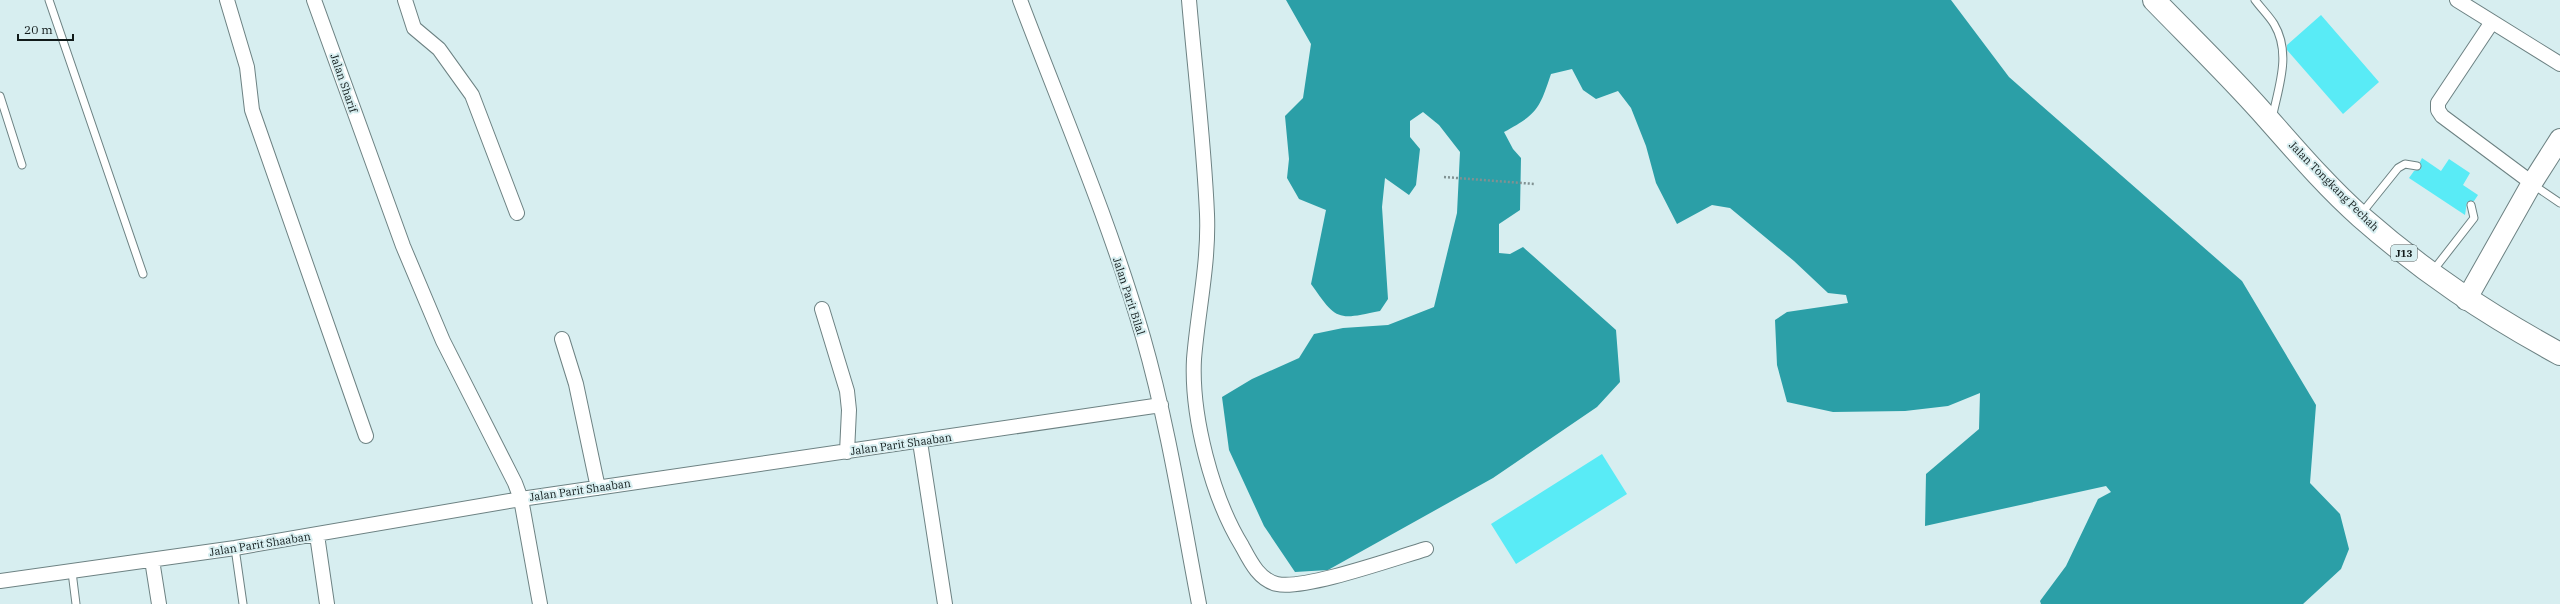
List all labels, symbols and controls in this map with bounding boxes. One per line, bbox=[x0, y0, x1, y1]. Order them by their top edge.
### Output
scale bar bbox=[18, 16, 73, 42]
text: 20 m bbox=[24, 22, 53, 37]
street label: Jalan Sharif bbox=[327, 52, 361, 115]
street label: Jalan Tongkang Pechah bbox=[2286, 138, 2382, 234]
road number: J13 bbox=[2391, 245, 2417, 261]
street label: Jalan Parit Bilal bbox=[1110, 255, 1148, 337]
street label: Jalan Parit Shaaban bbox=[849, 430, 953, 458]
street label: Jalan Parit Shaaban bbox=[528, 476, 632, 504]
street label: Jalan Parit Shaaban bbox=[208, 529, 312, 559]

